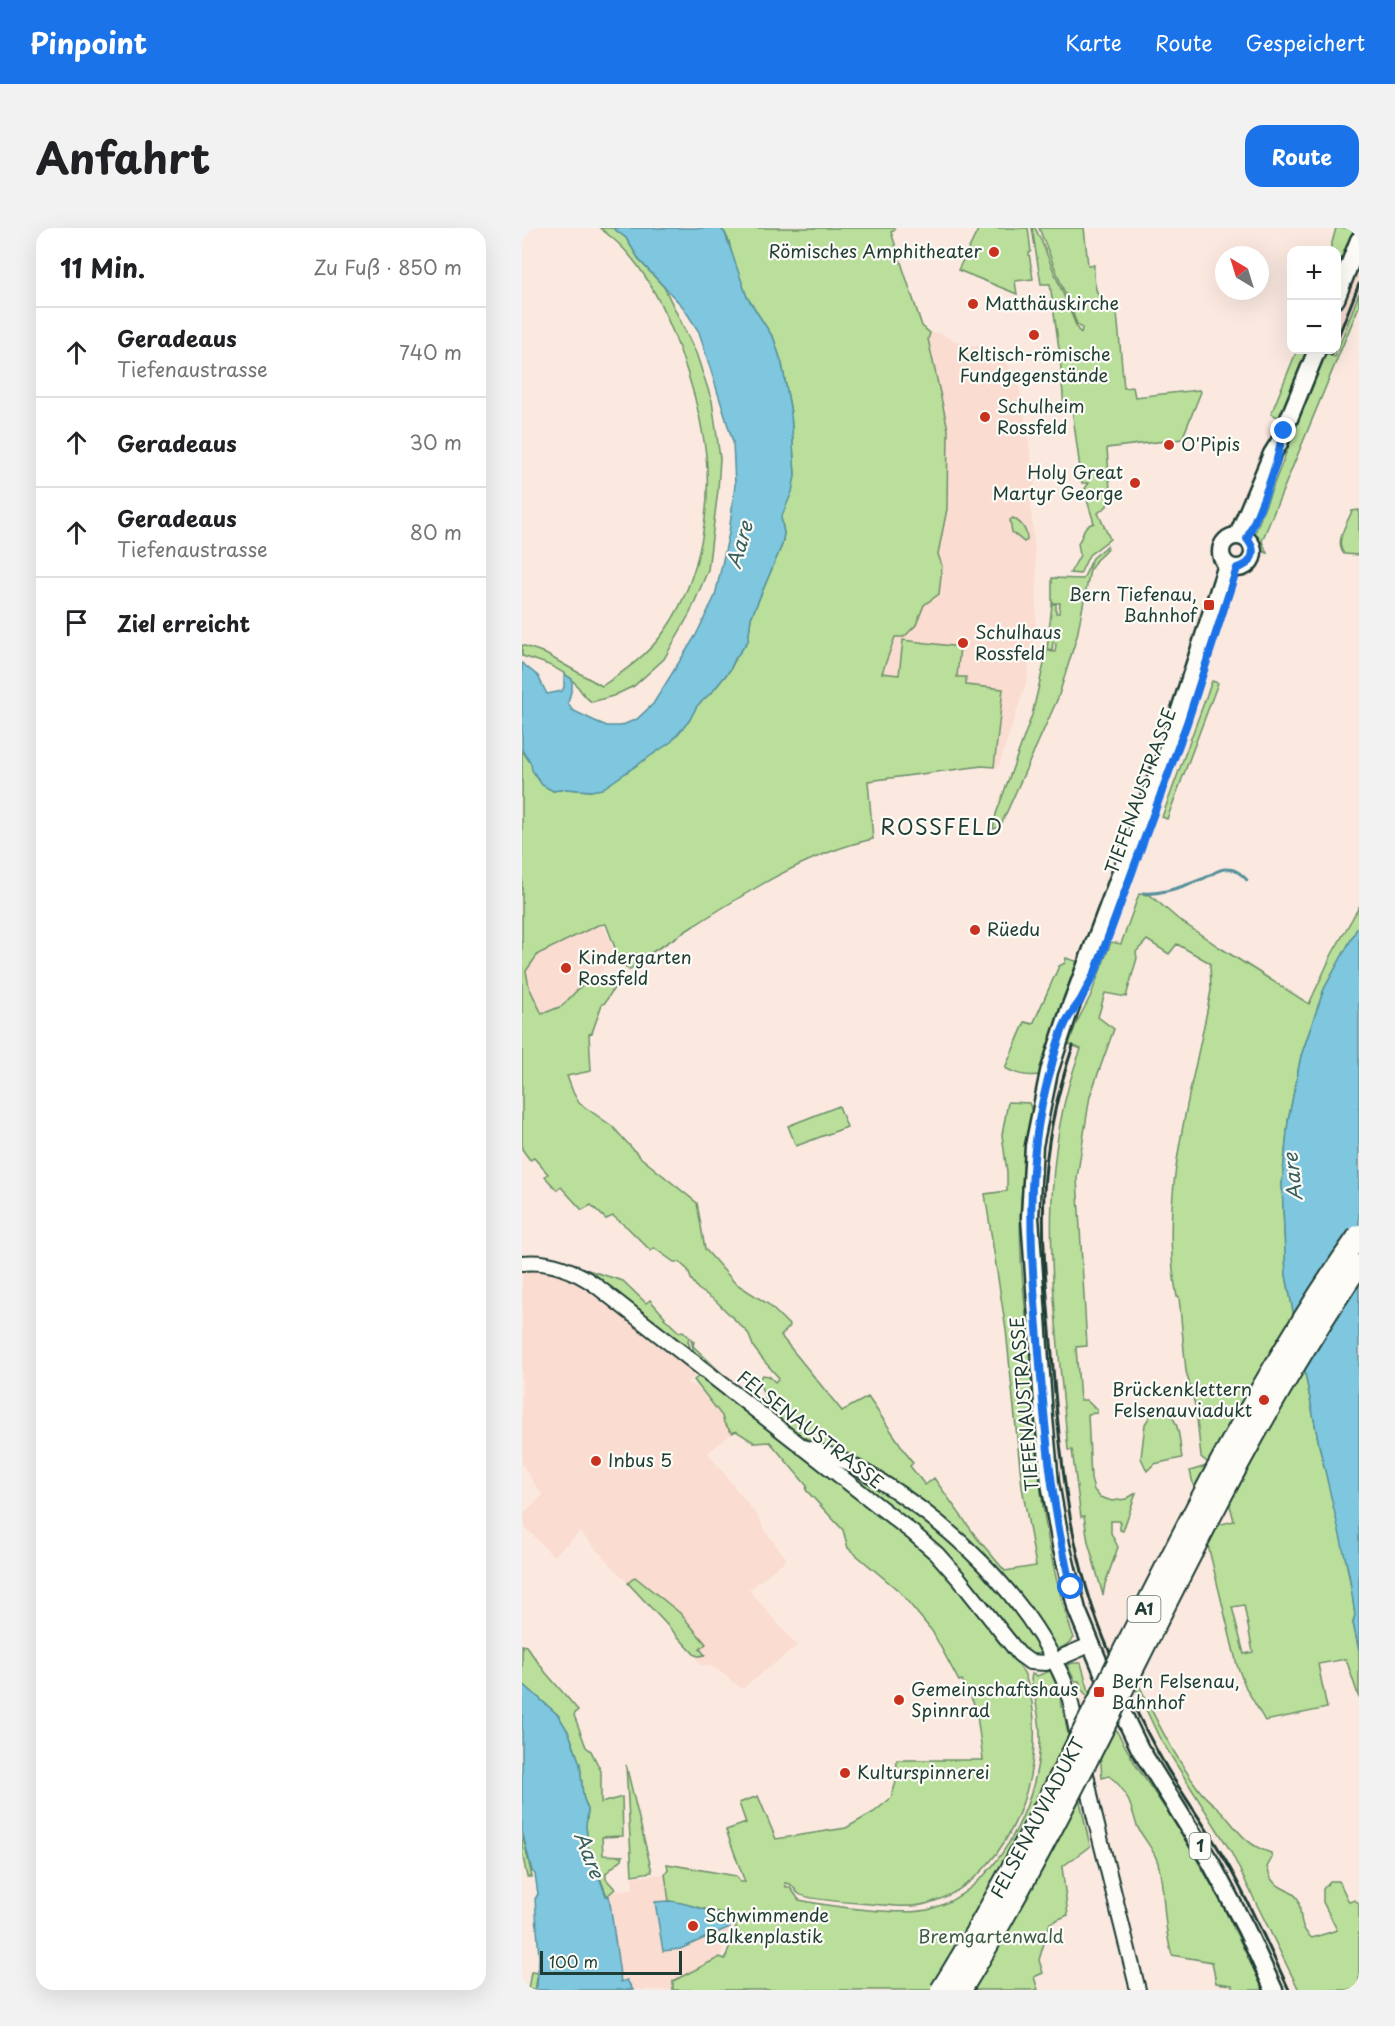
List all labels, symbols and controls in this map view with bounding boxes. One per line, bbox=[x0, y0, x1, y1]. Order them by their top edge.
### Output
text: Pinpoint bbox=[30, 21, 147, 64]
text: Karte bbox=[1065, 26, 1122, 58]
text: Route bbox=[1155, 26, 1213, 58]
text: Gespeichert bbox=[1246, 26, 1365, 58]
text: Anfahrt bbox=[36, 125, 210, 188]
button: Route bbox=[1245, 125, 1359, 187]
place label: Römisches Amphitheater bbox=[768, 237, 983, 264]
marker: Römisches Amphitheater bbox=[987, 245, 1001, 259]
north arrow bbox=[1215, 246, 1269, 300]
map controls bbox=[1287, 246, 1341, 354]
button: + bbox=[1287, 246, 1341, 300]
text: 11 Min. bbox=[60, 248, 145, 287]
text: Zu Fuß · 850 m bbox=[314, 252, 462, 282]
place label: Matthäuskirche bbox=[985, 289, 1119, 316]
marker: Matthäuskirche bbox=[966, 297, 980, 311]
button: − bbox=[1287, 300, 1341, 354]
text: Geradeaus bbox=[117, 321, 237, 354]
marker: Keltisch-römische Fundgegenstände bbox=[1027, 328, 1041, 342]
icon: ahead bbox=[60, 336, 93, 369]
text: 740 m bbox=[399, 337, 462, 367]
place label: Keltisch-römische Fundgegenstände bbox=[957, 340, 1111, 388]
text: Tiefenaustrasse bbox=[117, 354, 268, 384]
place label: Schulheim Rossfeld bbox=[997, 392, 1085, 440]
marker: Schulheim Rossfeld bbox=[978, 410, 992, 424]
route end bbox=[1270, 417, 1296, 443]
icon: ahead bbox=[60, 426, 93, 459]
text: Geradeaus bbox=[117, 426, 237, 459]
text: 30 m bbox=[409, 427, 462, 457]
place label: O'Pipis bbox=[1181, 430, 1240, 457]
marker: O'Pipis bbox=[1162, 438, 1176, 452]
place label: Holy Great Martyr George bbox=[992, 458, 1123, 506]
marker: Holy Great Martyr George bbox=[1128, 476, 1142, 490]
text: Geradeaus bbox=[117, 501, 237, 534]
icon: ahead bbox=[60, 516, 93, 549]
water label: Aare bbox=[718, 516, 760, 572]
text: 80 m bbox=[410, 517, 462, 547]
text: Tiefenaustrasse bbox=[117, 534, 268, 564]
place label: Bern Tiefenau, Bahnhof bbox=[1068, 580, 1199, 628]
marker: Bern Tiefenau, Bahnhof bbox=[1202, 598, 1216, 612]
icon: arrive bbox=[60, 606, 93, 639]
text: Ziel erreicht bbox=[117, 606, 250, 639]
place label: Schulhaus Rossfeld bbox=[975, 618, 1061, 666]
marker: Schulhaus Rossfeld bbox=[956, 636, 970, 650]
street label: TIEFENAUSTRASSE bbox=[1097, 704, 1182, 877]
district label: ROSSFELD bbox=[880, 810, 1004, 842]
place label: Rüedu bbox=[987, 915, 1040, 942]
marker: Rüedu bbox=[968, 923, 982, 937]
place label: Kindergarten Rossfeld bbox=[578, 943, 692, 991]
marker: Kindergarten Rossfeld bbox=[559, 961, 573, 975]
water label: Aare bbox=[1274, 1150, 1309, 1203]
street label: TIEFENAUSTRASSE bbox=[1002, 1316, 1045, 1493]
street label: FELSENAUSTRASSE bbox=[732, 1363, 890, 1495]
place label: Brückenklettern Felsenauviadukt bbox=[1112, 1375, 1252, 1423]
marker: Brückenklettern Felsenauviadukt bbox=[1257, 1393, 1271, 1407]
place label: Inbus 5 bbox=[608, 1446, 672, 1473]
marker: Inbus 5 bbox=[589, 1454, 603, 1468]
route start bbox=[1057, 1573, 1083, 1599]
road number: A1 bbox=[1128, 1596, 1160, 1622]
place label: Bern Felsenau, Bahnhof bbox=[1111, 1667, 1240, 1715]
place label: Gemeinschaftshaus Spinnrad bbox=[911, 1675, 1079, 1723]
marker: Bern Felsenau, Bahnhof bbox=[1092, 1685, 1106, 1699]
marker: Gemeinschaftshaus Spinnrad bbox=[892, 1693, 906, 1707]
street label: FELSENAUVIADUKT bbox=[983, 1731, 1091, 1903]
place label: Kulturspinnerei bbox=[857, 1758, 990, 1785]
marker: Kulturspinnerei bbox=[838, 1766, 852, 1780]
water label: Aare bbox=[567, 1827, 613, 1884]
road number: 1 bbox=[1190, 1833, 1210, 1859]
place label: Schwimmende Balkenplastik bbox=[705, 1901, 829, 1949]
marker: Schwimmende Balkenplastik bbox=[686, 1919, 700, 1933]
park label: Bremgartenwald bbox=[918, 1922, 1064, 1949]
scale bar bbox=[540, 1948, 682, 1976]
text: 100 m bbox=[549, 1949, 598, 1973]

